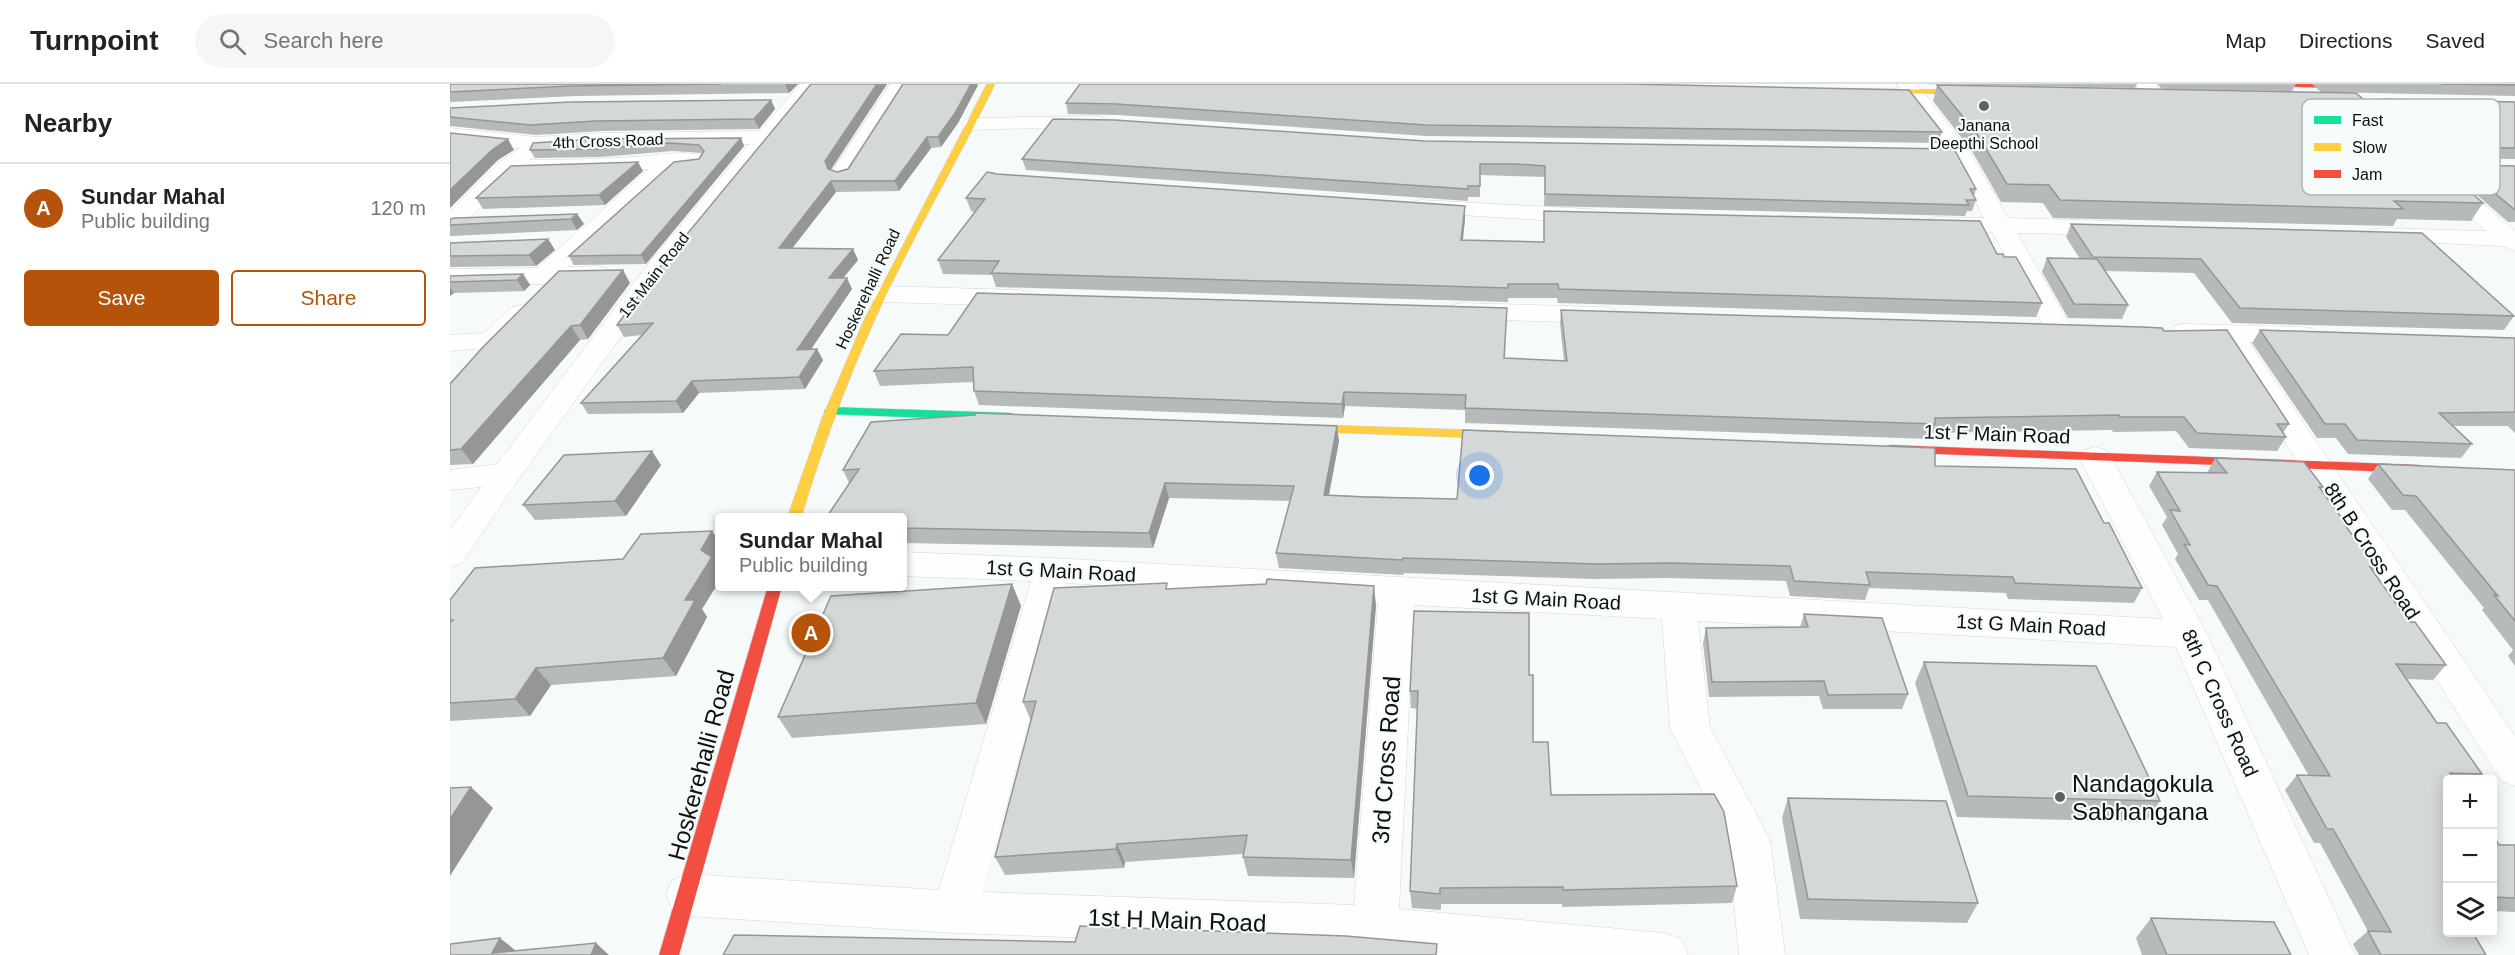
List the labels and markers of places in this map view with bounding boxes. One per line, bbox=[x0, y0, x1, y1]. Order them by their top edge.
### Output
marker: Janana Deepthi School bbox=[1977, 99, 1991, 113]
place label: Janana Deepthi School bbox=[1930, 117, 2038, 152]
pin: A bbox=[792, 610, 830, 656]
place label: Nandagokula Sabhangana bbox=[2072, 770, 2214, 825]
marker: Nandagokula Sabhangana bbox=[2053, 790, 2067, 804]

